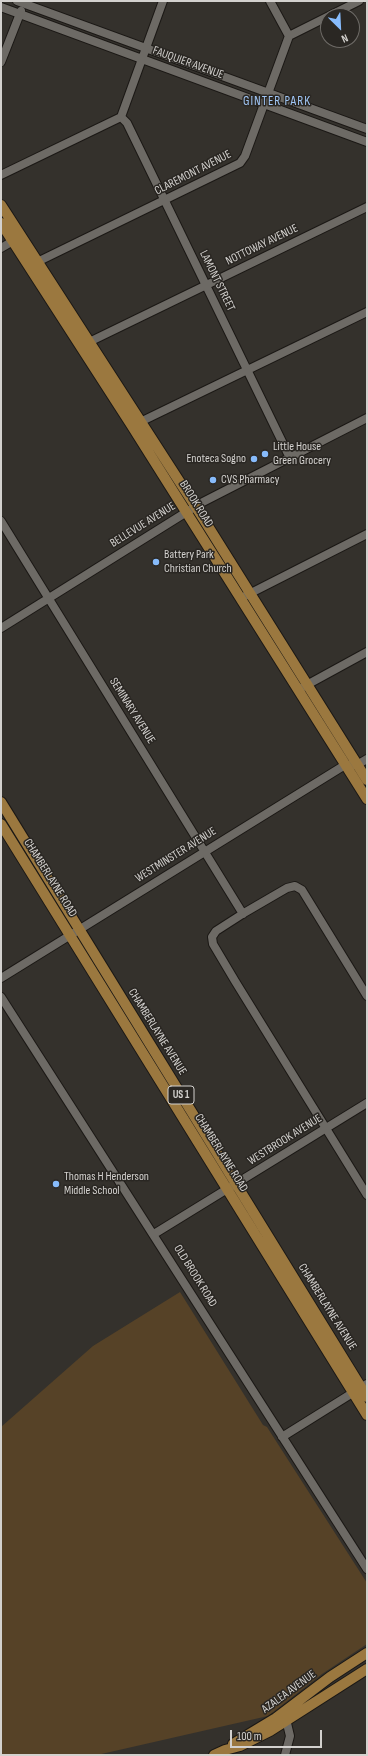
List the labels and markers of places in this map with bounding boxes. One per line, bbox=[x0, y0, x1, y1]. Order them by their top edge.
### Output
place label: Little House Green Grocery bbox=[273, 440, 331, 468]
marker: Little House Green Grocery bbox=[260, 449, 270, 459]
place label: Enoteca Sogno bbox=[186, 452, 246, 466]
marker: Enoteca Sogno bbox=[249, 454, 259, 464]
place label: CVS Pharmacy bbox=[221, 473, 279, 487]
marker: CVS Pharmacy bbox=[208, 475, 218, 485]
place label: Battery Park Christian Church bbox=[164, 548, 232, 576]
marker: Battery Park Christian Church bbox=[151, 557, 161, 567]
place label: Thomas H Henderson Middle School bbox=[64, 1170, 149, 1198]
marker: Thomas H Henderson Middle School bbox=[51, 1179, 61, 1189]

